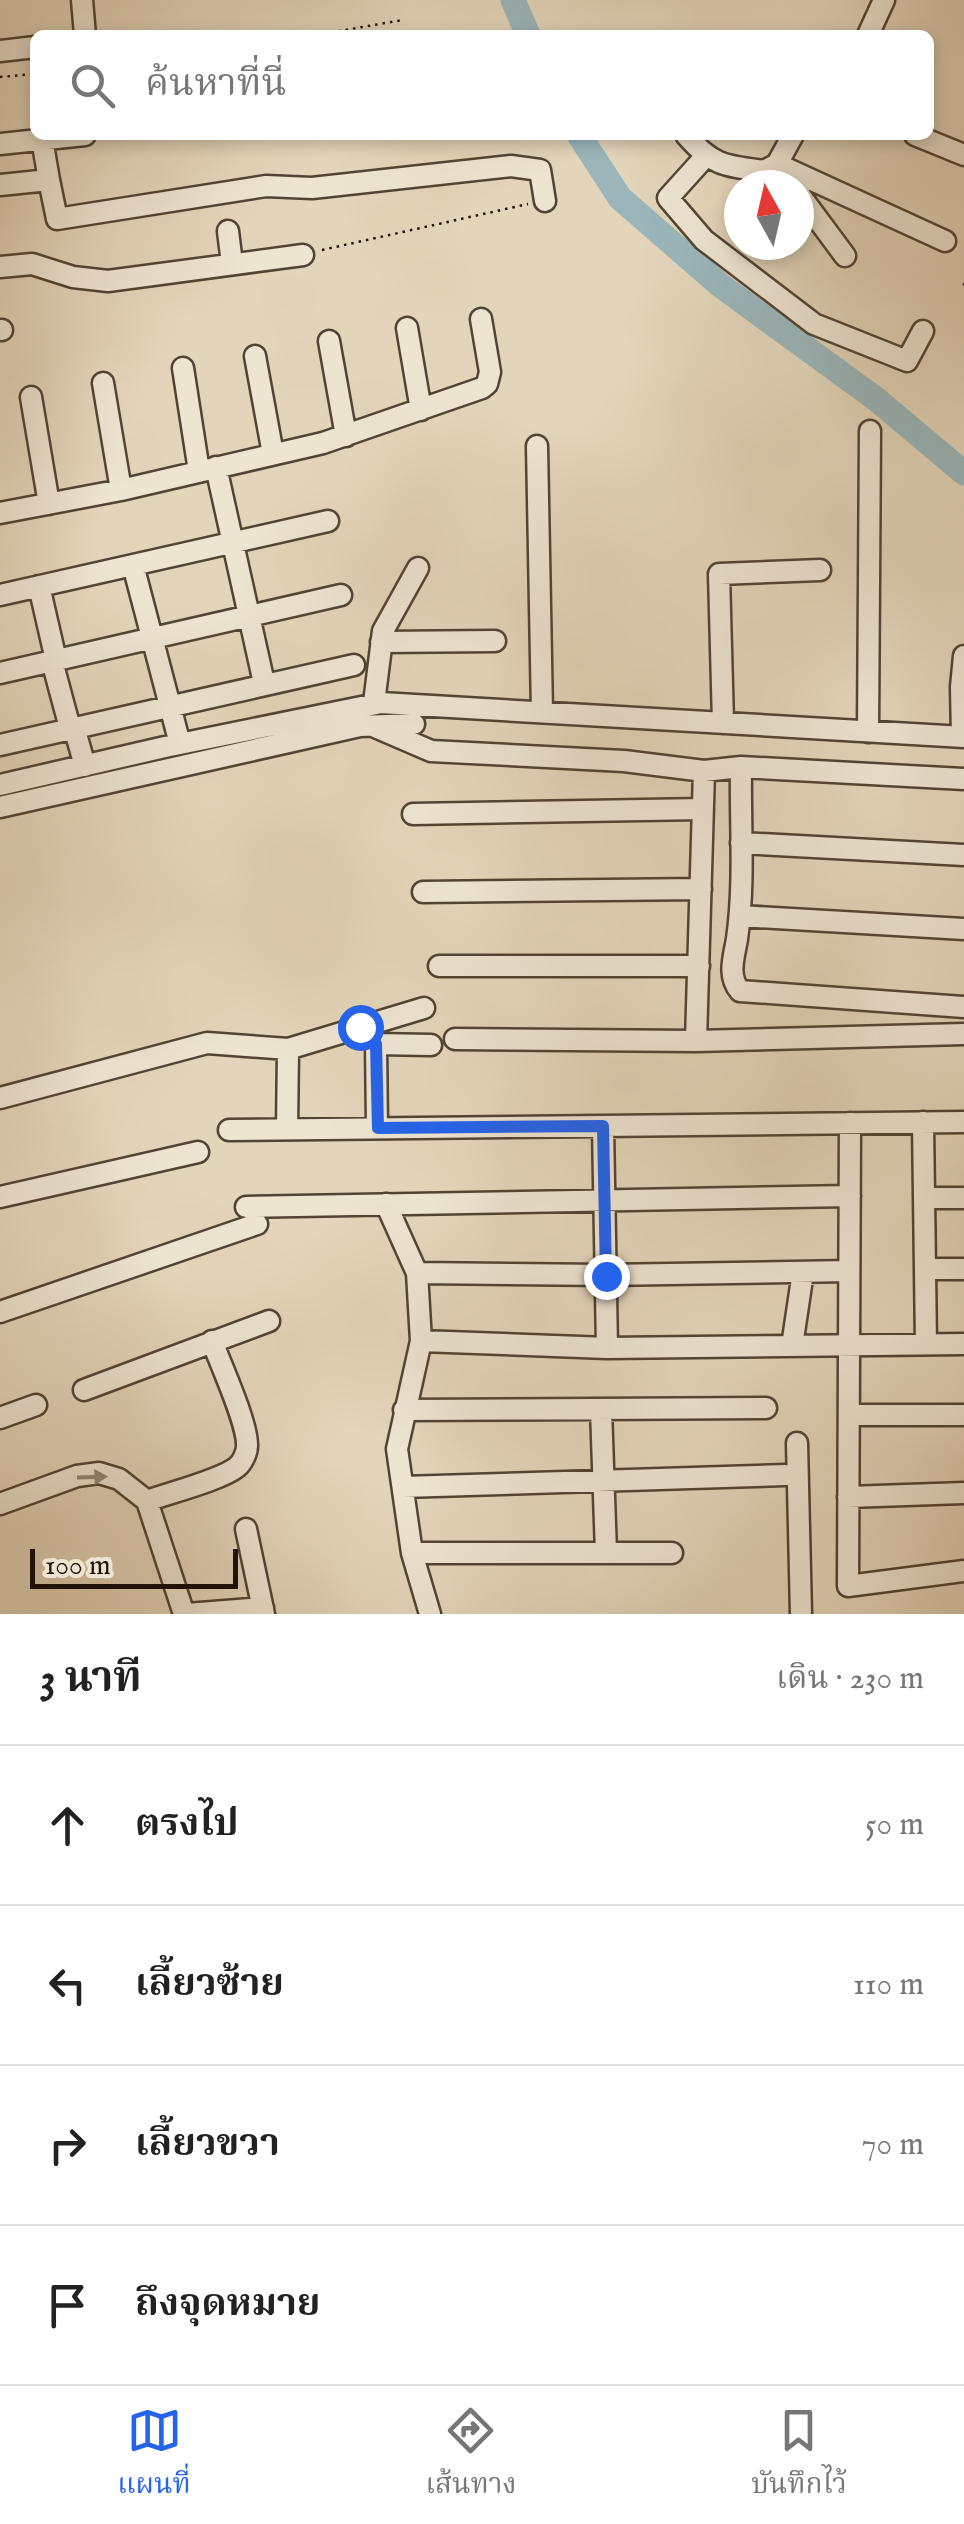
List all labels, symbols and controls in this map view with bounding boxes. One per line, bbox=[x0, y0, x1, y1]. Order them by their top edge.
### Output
search box bbox=[30, 30, 934, 140]
icon: search bbox=[65, 58, 120, 113]
text: ค้นหาที่นี่ bbox=[145, 61, 286, 109]
north arrow bbox=[724, 170, 814, 260]
route start bbox=[338, 1005, 384, 1051]
route end bbox=[584, 1254, 630, 1300]
one-way arrow bbox=[77, 1468, 109, 1484]
scale bar bbox=[30, 1544, 238, 1588]
text: 100 m bbox=[45, 1549, 111, 1584]
text: 3 นาที bbox=[40, 1653, 142, 1706]
text: เดิน · 230 m bbox=[776, 1659, 924, 1700]
icon: ahead bbox=[40, 1798, 95, 1853]
text: ตรงไป bbox=[135, 1801, 239, 1849]
text: 50 m bbox=[865, 1805, 924, 1846]
icon: left bbox=[40, 1958, 95, 2013]
text: เลี้ยวซ้าย bbox=[135, 1961, 284, 2009]
text: 110 m bbox=[853, 1965, 924, 2006]
icon: right bbox=[40, 2118, 95, 2173]
text: เลี้ยวขวา bbox=[135, 2121, 280, 2169]
text: 70 m bbox=[862, 2125, 924, 2166]
icon: arrive bbox=[40, 2278, 95, 2333]
text: ถึงจุดหมาย bbox=[135, 2281, 320, 2329]
tab: แผนที่ bbox=[117, 2403, 191, 2508]
tab: เส้นทาง bbox=[425, 2403, 517, 2508]
tab: บันทึกไว้ bbox=[751, 2403, 847, 2508]

